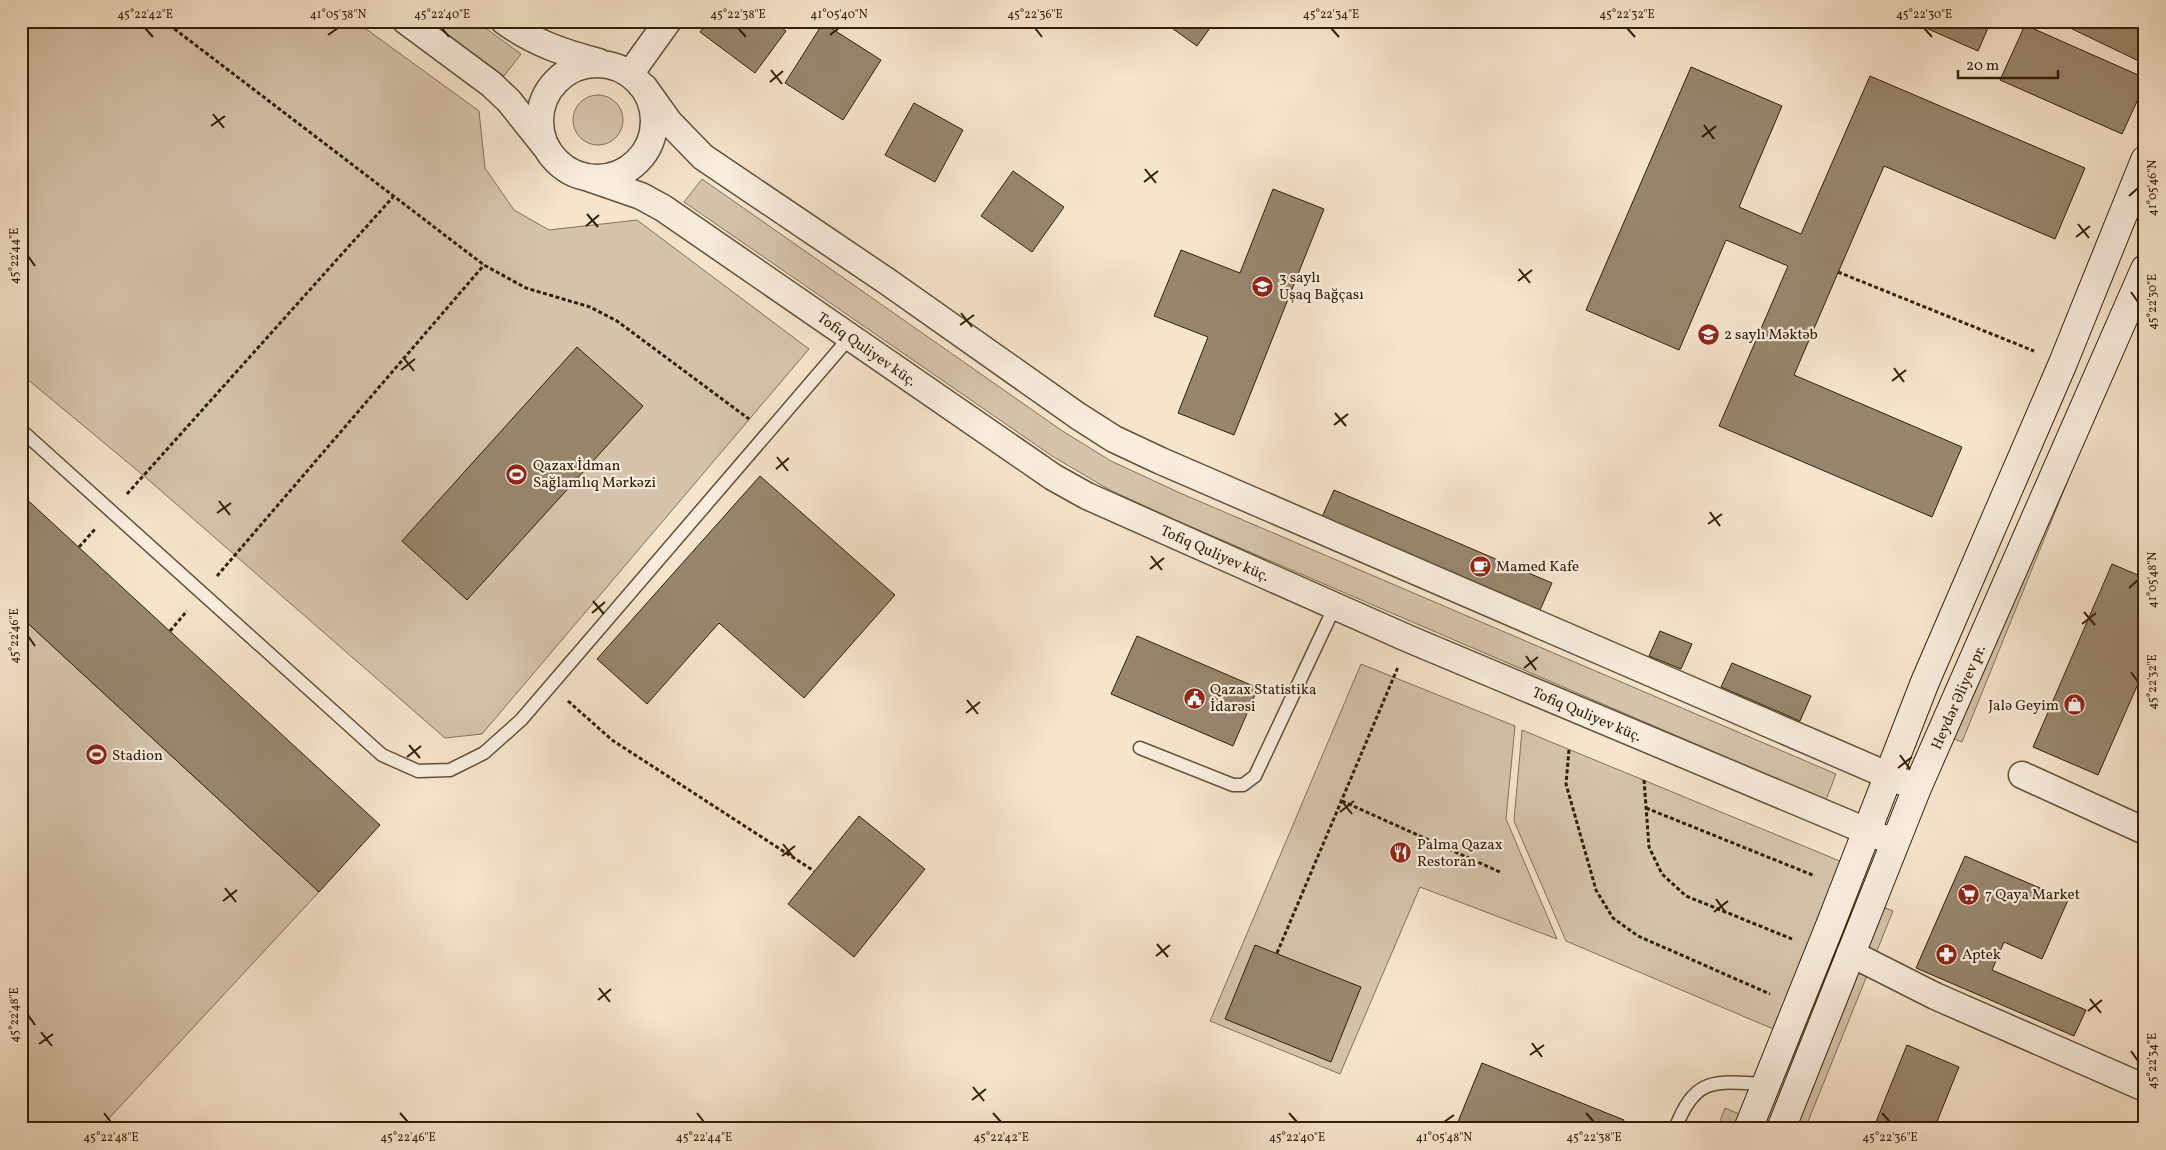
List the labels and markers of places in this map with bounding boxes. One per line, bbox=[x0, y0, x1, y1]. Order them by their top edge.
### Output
place label: 3 saylı Uşaq Bağçası bbox=[1279, 268, 1364, 306]
school or university icon: 3 saylı Uşaq Bağçası bbox=[1251, 274, 1275, 298]
school or university icon: 2 saylı Məktəb bbox=[1696, 322, 1720, 346]
place label: 2 saylı Məktəb bbox=[1724, 325, 1818, 346]
place label: Qazax İdman Sağlamlıq Mərkəzi bbox=[533, 456, 656, 494]
sports icon: Qazax İdman Sağlamlıq Mərkəzi bbox=[505, 462, 529, 486]
cafe icon: Mamed Kafe bbox=[1468, 554, 1492, 578]
place label: Mamed Kafe bbox=[1496, 557, 1579, 578]
place label: Qazax Statistika İdarəsi bbox=[1210, 680, 1317, 718]
public building icon: Qazax Statistika İdarəsi bbox=[1182, 686, 1206, 710]
shop icon: Jalə Geyim bbox=[2063, 693, 2087, 717]
place label: Jalə Geyim bbox=[1988, 696, 2059, 717]
sports icon: Stadion bbox=[84, 743, 108, 767]
place label: Stadion bbox=[112, 746, 163, 767]
place label: Palma Qazax Restoran bbox=[1417, 835, 1503, 873]
restaurant icon: Palma Qazax Restoran bbox=[1389, 841, 1413, 865]
supermarket icon: 7 Qaya Market bbox=[1957, 882, 1981, 906]
place label: 7 Qaya Market bbox=[1985, 885, 2080, 906]
pharmacy icon: Aptek bbox=[1934, 942, 1958, 966]
place label: Aptek bbox=[1962, 945, 2001, 966]

